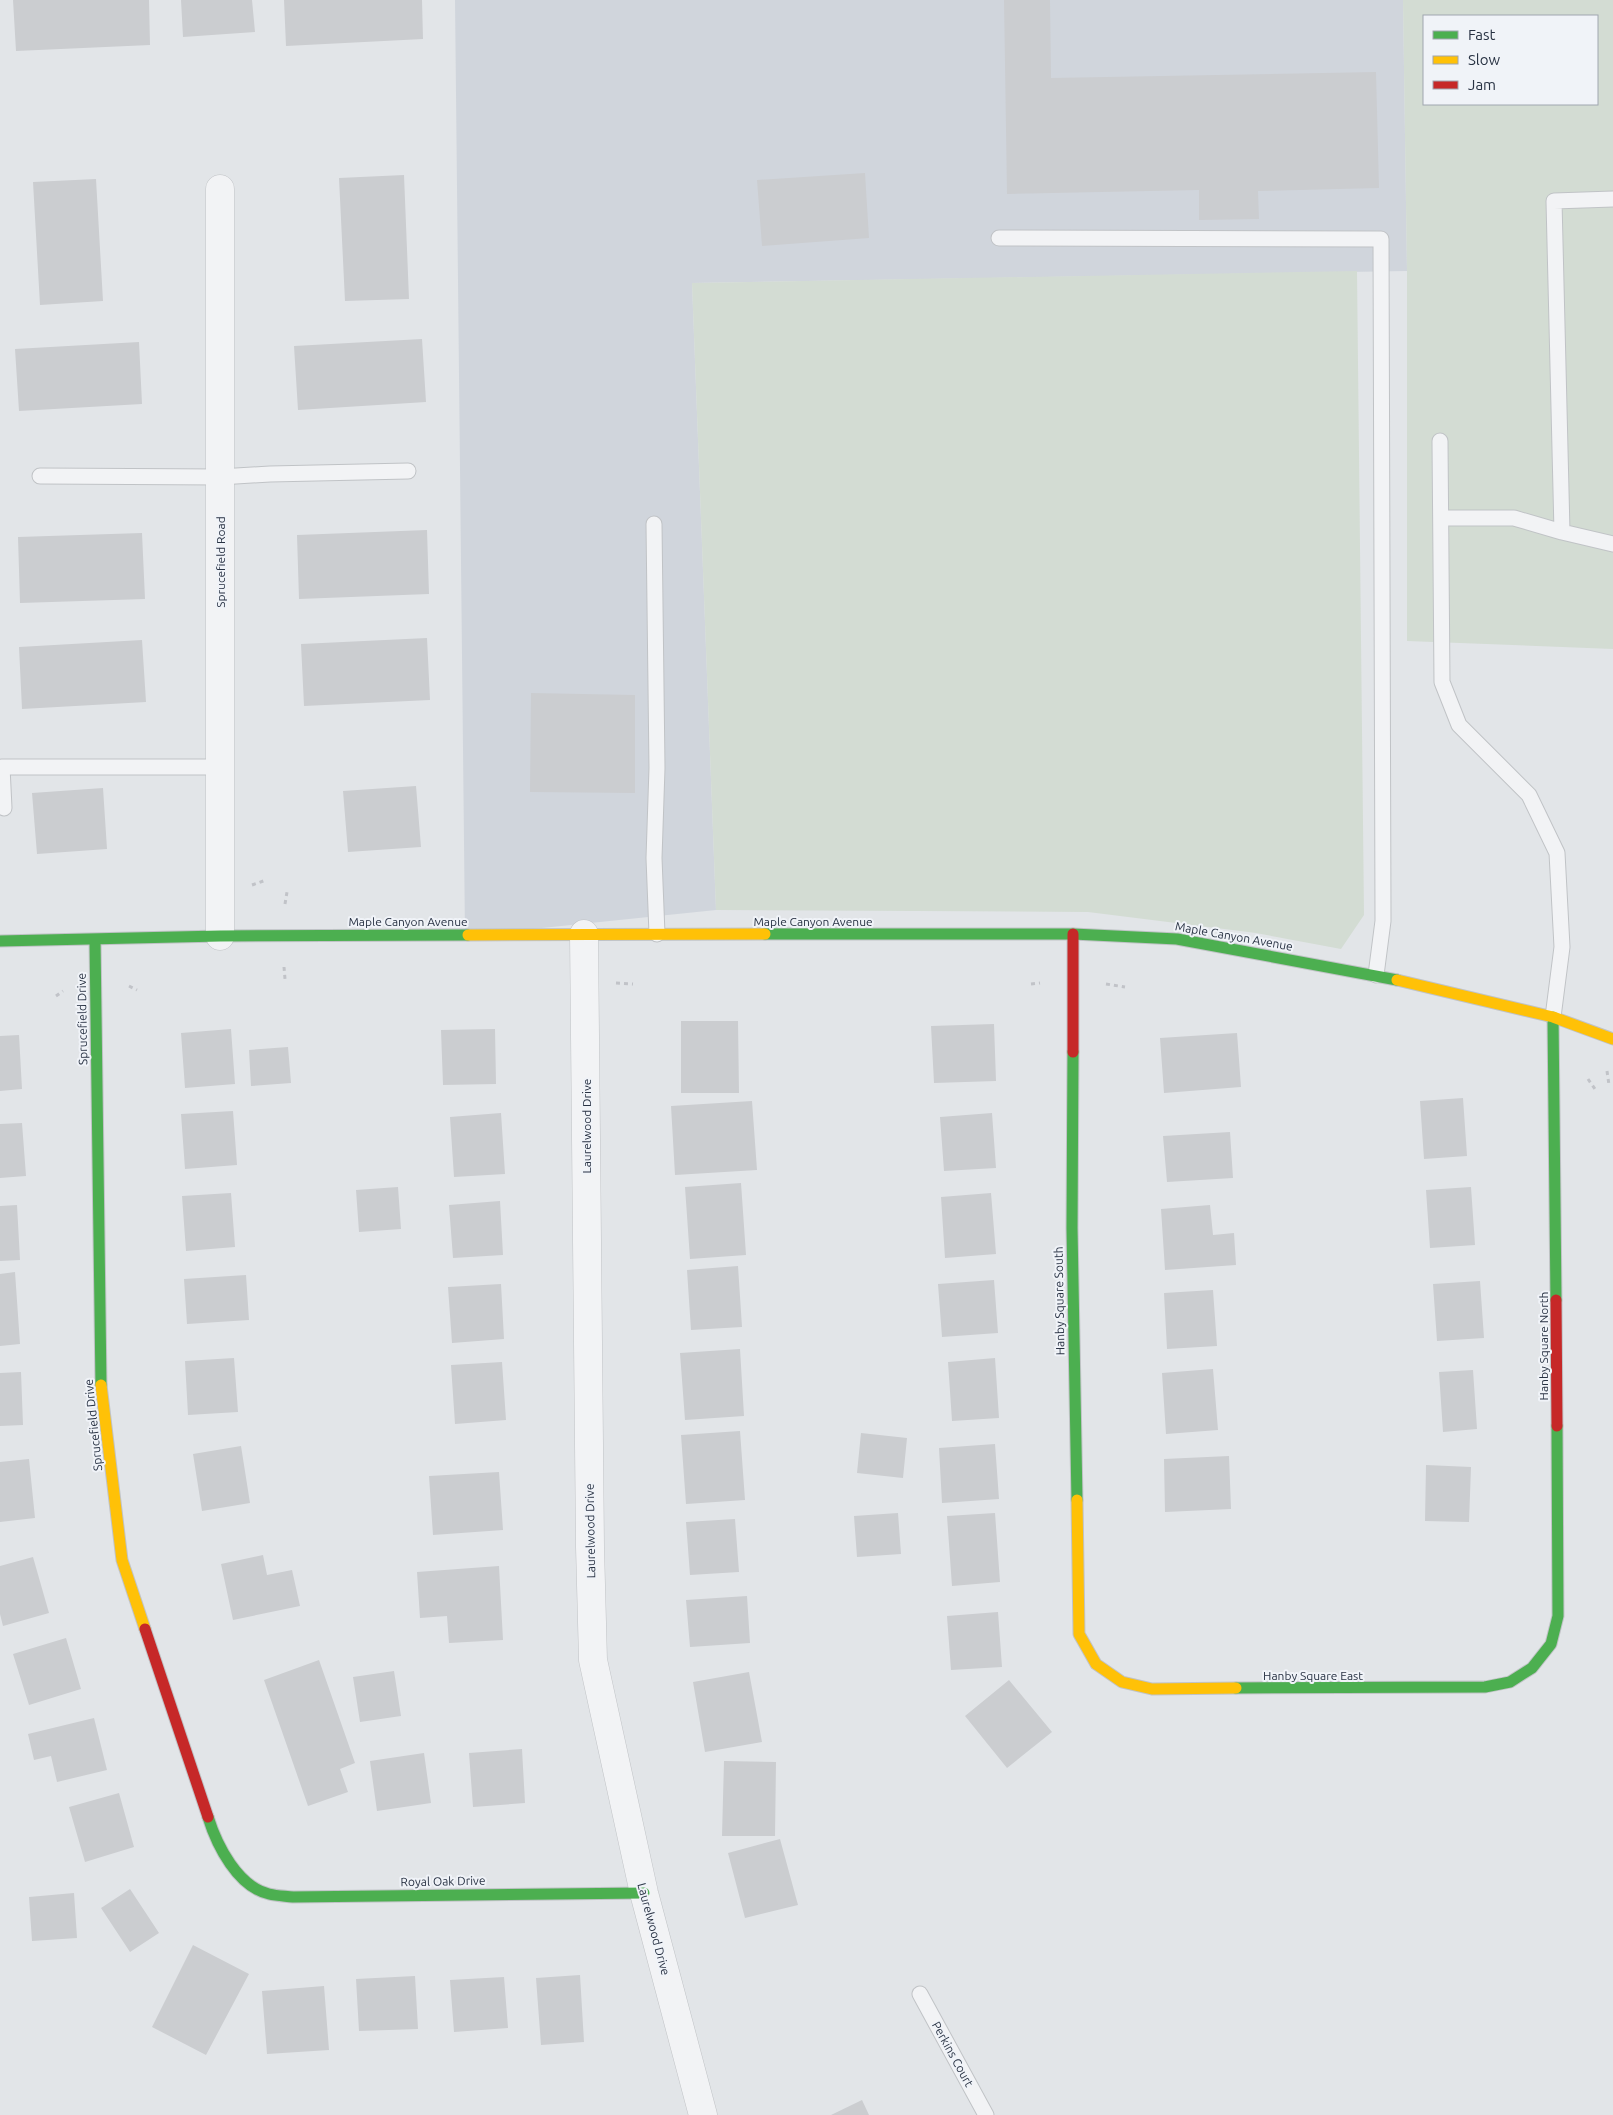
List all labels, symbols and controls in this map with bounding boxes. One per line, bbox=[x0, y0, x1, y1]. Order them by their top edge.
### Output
legend bbox=[1423, 15, 1598, 105]
text: Fast bbox=[1468, 26, 1496, 43]
text: Slow bbox=[1468, 51, 1501, 68]
text: Jam bbox=[1468, 76, 1496, 93]
street label: Sprucefield Road bbox=[214, 516, 227, 608]
street label: Maple Canyon Avenue bbox=[348, 915, 468, 928]
street label: Maple Canyon Avenue bbox=[753, 915, 873, 928]
street label: Maple Canyon Avenue bbox=[1174, 919, 1294, 953]
street label: Sprucefield Drive bbox=[75, 973, 89, 1065]
street label: Laurelwood Drive bbox=[580, 1079, 593, 1173]
street label: Hanby Square South bbox=[1052, 1246, 1066, 1356]
street label: Hanby Square North bbox=[1537, 1292, 1550, 1400]
street label: Sprucefield Drive bbox=[82, 1378, 104, 1472]
street label: Laurelwood Drive bbox=[583, 1483, 597, 1579]
street label: Hanby Square East bbox=[1263, 1669, 1363, 1682]
street label: Royal Oak Drive bbox=[400, 1874, 486, 1888]
street label: Laurelwood Drive bbox=[635, 1881, 673, 1977]
street label: Perkins Court bbox=[930, 2019, 976, 2089]

